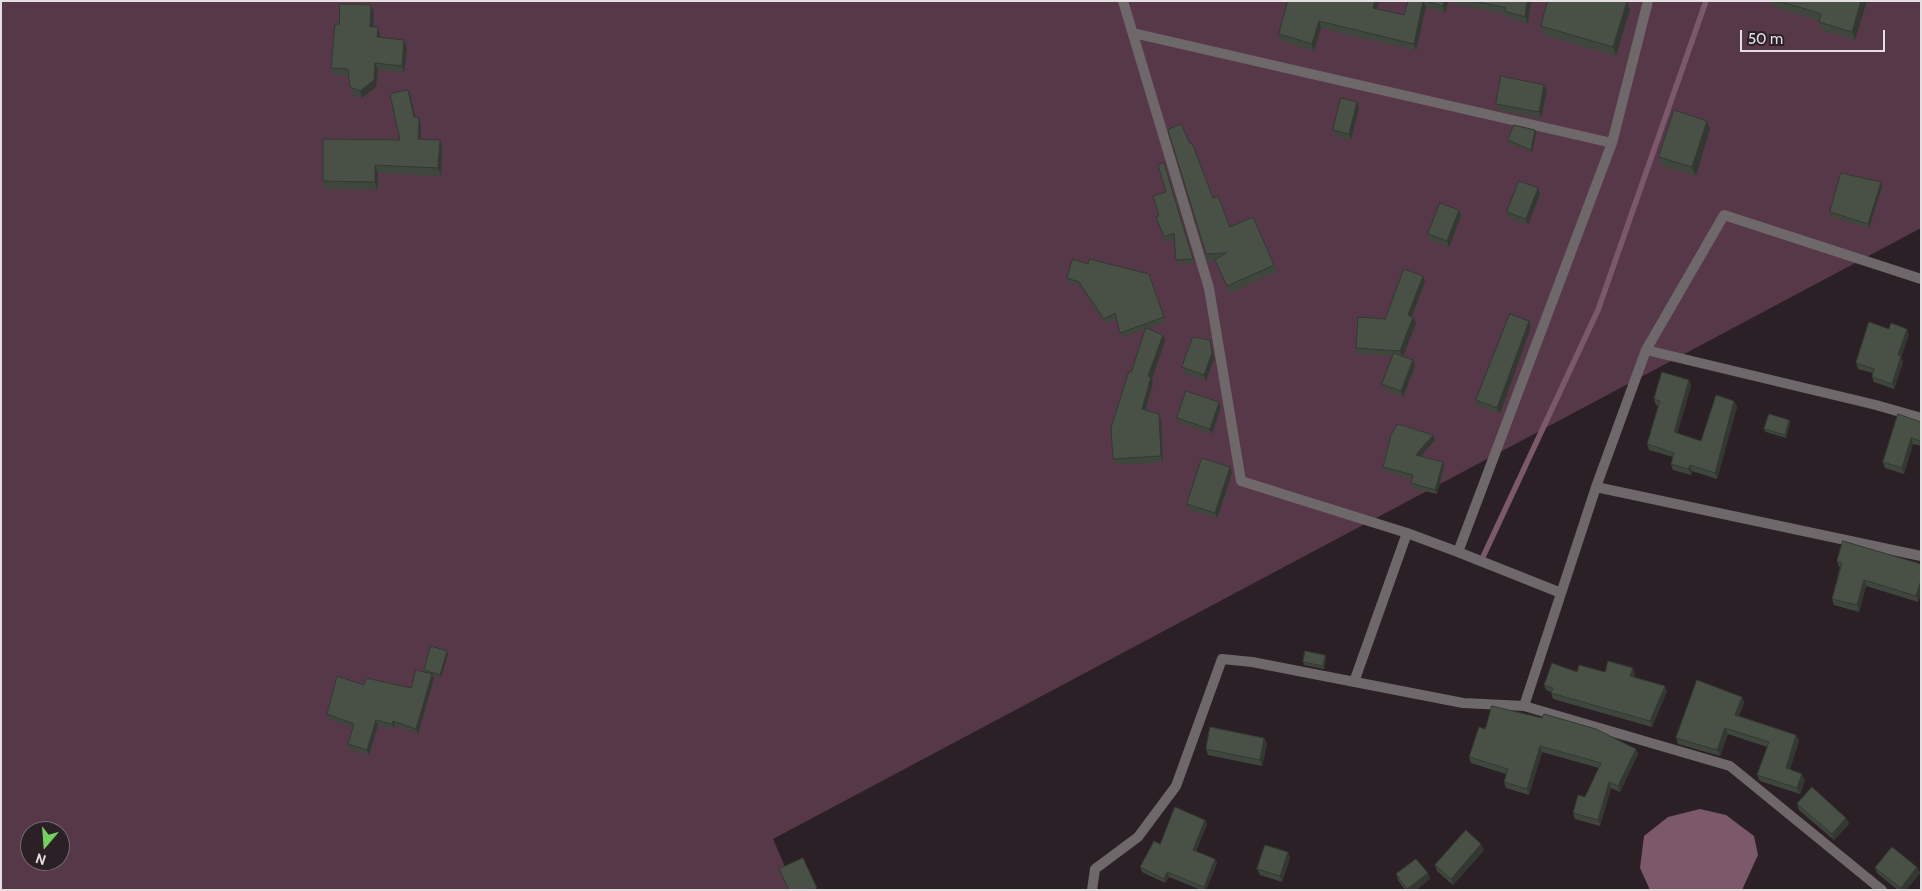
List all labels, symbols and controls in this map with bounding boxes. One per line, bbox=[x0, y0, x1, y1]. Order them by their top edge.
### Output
scale bar bbox=[1742, 20, 1887, 52]
text: 50 m bbox=[1748, 30, 1783, 48]
north arrow bbox=[20, 821, 70, 871]
text: N bbox=[33, 849, 48, 869]

